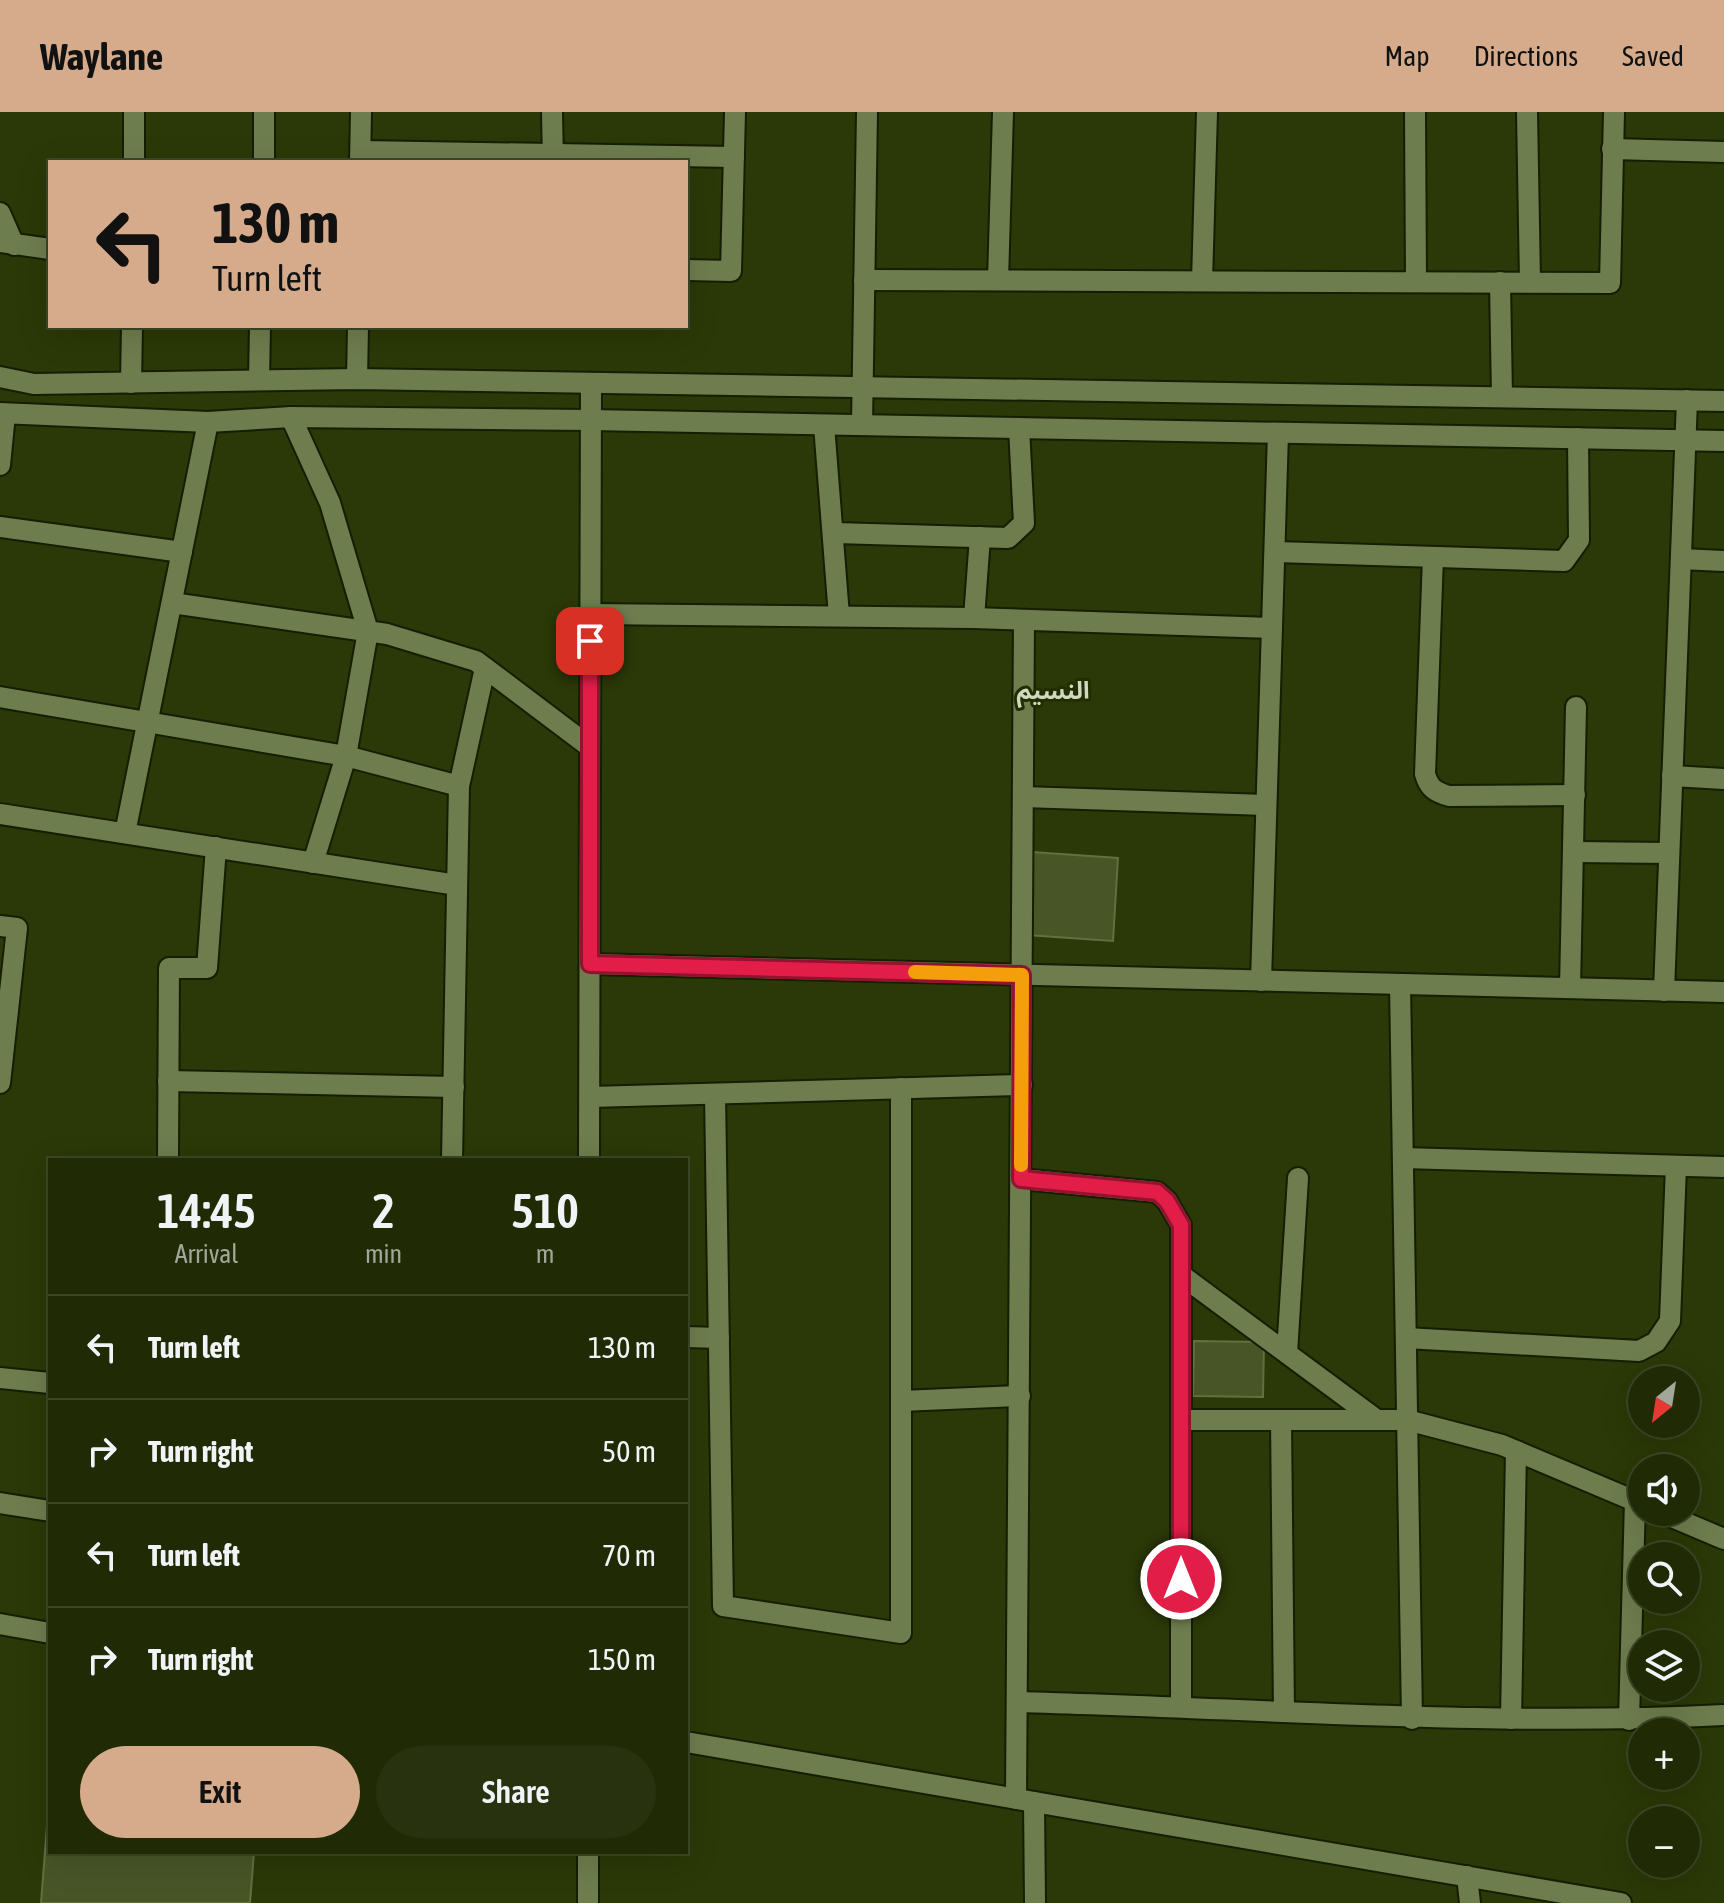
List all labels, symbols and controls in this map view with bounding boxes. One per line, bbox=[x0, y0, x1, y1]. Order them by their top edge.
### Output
text: Waylane bbox=[40, 35, 163, 78]
text: Map bbox=[1385, 40, 1430, 72]
text: Directions bbox=[1474, 40, 1578, 72]
text: Saved bbox=[1622, 40, 1684, 72]
text: 130 m bbox=[212, 191, 339, 255]
icon: left bbox=[80, 192, 184, 296]
text: Turn left bbox=[212, 257, 322, 299]
pin bbox=[556, 607, 624, 675]
icon: arrive bbox=[568, 619, 612, 663]
district label: النسيم bbox=[1016, 677, 1090, 708]
text: 14:45 bbox=[157, 1183, 256, 1238]
text: 2 bbox=[372, 1183, 395, 1238]
text: 510 bbox=[511, 1183, 579, 1238]
text: Arrival bbox=[175, 1239, 238, 1269]
text: min bbox=[365, 1239, 402, 1269]
text: m bbox=[536, 1239, 554, 1269]
icon: left bbox=[80, 1325, 124, 1369]
text: Turn left bbox=[148, 1330, 240, 1364]
text: 130 m bbox=[588, 1330, 656, 1364]
north arrow bbox=[1628, 1366, 1700, 1438]
map controls bbox=[1628, 1366, 1700, 1878]
icon: right bbox=[80, 1429, 124, 1473]
text: Turn right bbox=[148, 1434, 254, 1468]
text: 50 m bbox=[602, 1434, 656, 1468]
button: sound bbox=[1628, 1454, 1700, 1526]
icon: left bbox=[80, 1533, 124, 1577]
position arrow bbox=[1139, 1537, 1223, 1621]
text: Turn left bbox=[148, 1538, 240, 1572]
text: 70 m bbox=[602, 1538, 656, 1572]
button: search bbox=[1628, 1542, 1700, 1614]
button: layers bbox=[1628, 1630, 1700, 1702]
icon: right bbox=[80, 1637, 124, 1681]
text: Turn right bbox=[148, 1642, 254, 1676]
text: 150 m bbox=[588, 1642, 656, 1676]
button: + bbox=[1628, 1718, 1700, 1790]
button: Exit bbox=[80, 1746, 360, 1838]
button: Share bbox=[376, 1746, 656, 1838]
button: − bbox=[1628, 1806, 1700, 1878]

